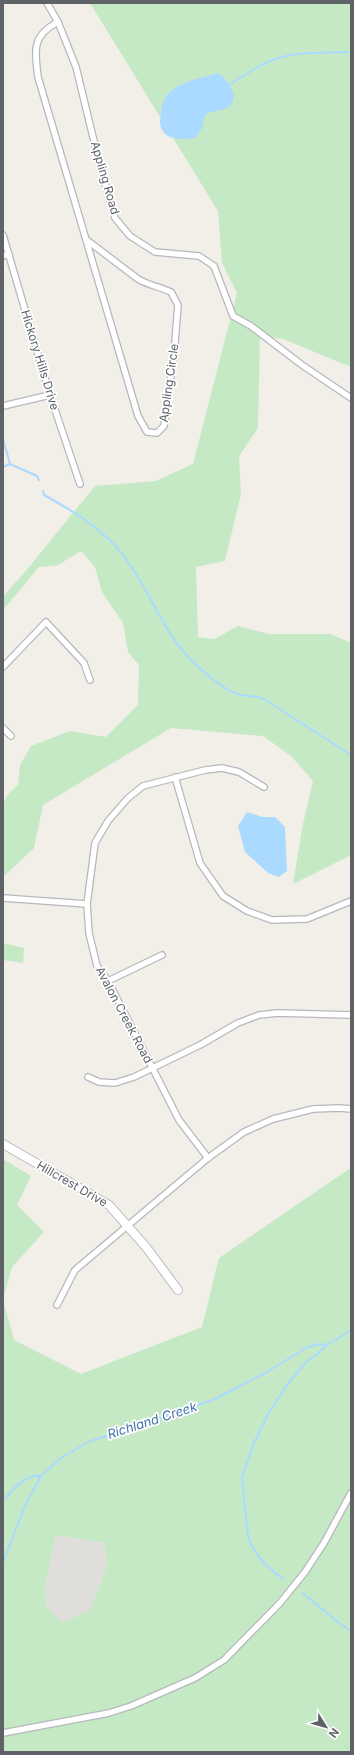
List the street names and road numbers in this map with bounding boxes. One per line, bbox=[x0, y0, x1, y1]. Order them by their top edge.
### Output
street label: Appling Road bbox=[88, 139, 123, 216]
street label: Hickory Hills Drive bbox=[18, 308, 63, 412]
street label: Appling Circle bbox=[156, 343, 181, 423]
street label: Avalon Creek Road bbox=[93, 964, 156, 1066]
street label: Hillcrest Drive bbox=[34, 1157, 110, 1210]

